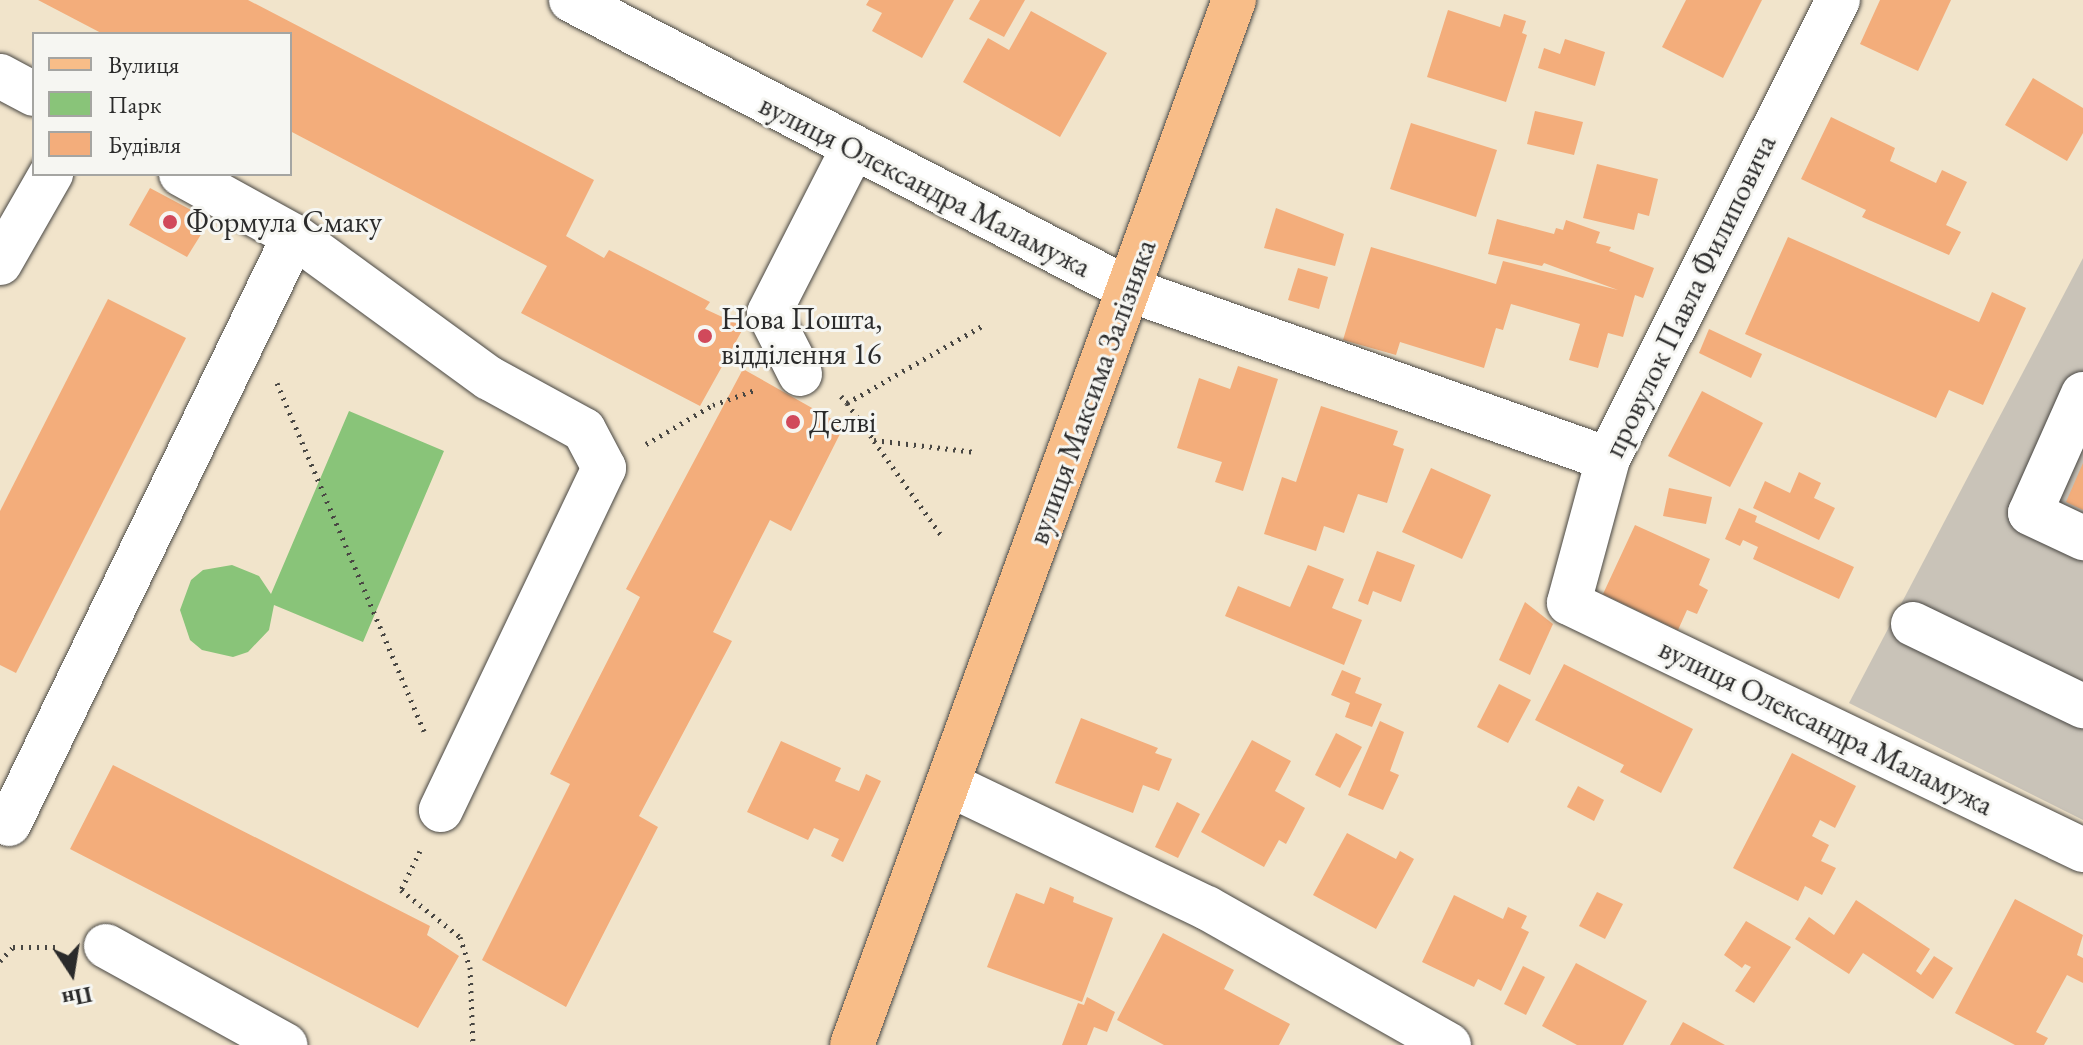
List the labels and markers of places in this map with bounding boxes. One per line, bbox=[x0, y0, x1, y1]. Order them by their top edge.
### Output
place label: Формула Смаку bbox=[186, 204, 382, 240]
marker: Формула Смаку bbox=[161, 213, 179, 231]
place label: Нова Пошта, відділення 16 bbox=[721, 301, 882, 372]
marker: Нова Пошта, відділення 16 bbox=[696, 327, 714, 345]
place label: Делві bbox=[809, 404, 876, 440]
marker: Делві bbox=[784, 413, 802, 431]

